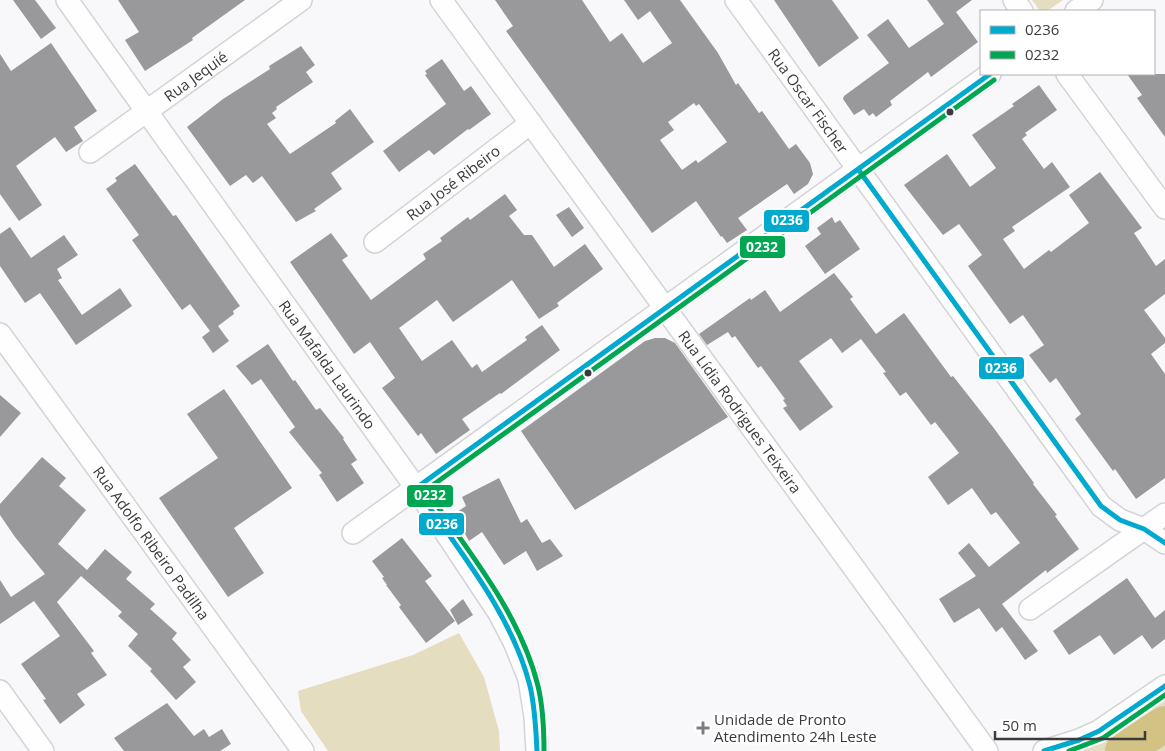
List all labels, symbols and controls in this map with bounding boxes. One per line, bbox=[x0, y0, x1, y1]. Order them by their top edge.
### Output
legend bbox=[980, 10, 1155, 75]
text: 0236 bbox=[1025, 19, 1059, 39]
street label: Rua Oscar Fischer bbox=[764, 44, 853, 157]
text: 0232 bbox=[1025, 44, 1059, 64]
street label: Rua Jequié bbox=[160, 46, 231, 106]
unlabelled marker bbox=[945, 107, 955, 117]
street label: Rua José Ribeiro bbox=[402, 140, 504, 225]
line badge: 0236 bbox=[763, 209, 810, 233]
text: 0236 bbox=[771, 210, 803, 229]
line badge: 0232 bbox=[739, 235, 786, 259]
text: 0232 bbox=[746, 237, 778, 256]
street label: Rua Mafalda Laurindo bbox=[275, 296, 381, 433]
street label: Rua Lídia Rodrigues Teixeira bbox=[674, 326, 806, 497]
line badge: 0236 bbox=[978, 356, 1025, 380]
text: 0236 bbox=[985, 358, 1017, 377]
unlabelled marker bbox=[583, 368, 593, 378]
street label: Rua Adolfo Ribeiro Padilha bbox=[89, 462, 214, 624]
line badge: 0232 bbox=[406, 484, 454, 508]
text: 0232 bbox=[414, 485, 446, 504]
line badge: 0236 bbox=[418, 512, 465, 536]
text: 0236 bbox=[426, 514, 458, 533]
scale bar bbox=[995, 708, 1145, 740]
place label: Unidade de Pronto Atendimento 24h Leste bbox=[714, 709, 877, 746]
text: 50 m bbox=[1002, 715, 1037, 735]
marker: Unidade de Pronto Atendimento 24h Leste bbox=[696, 721, 710, 735]

